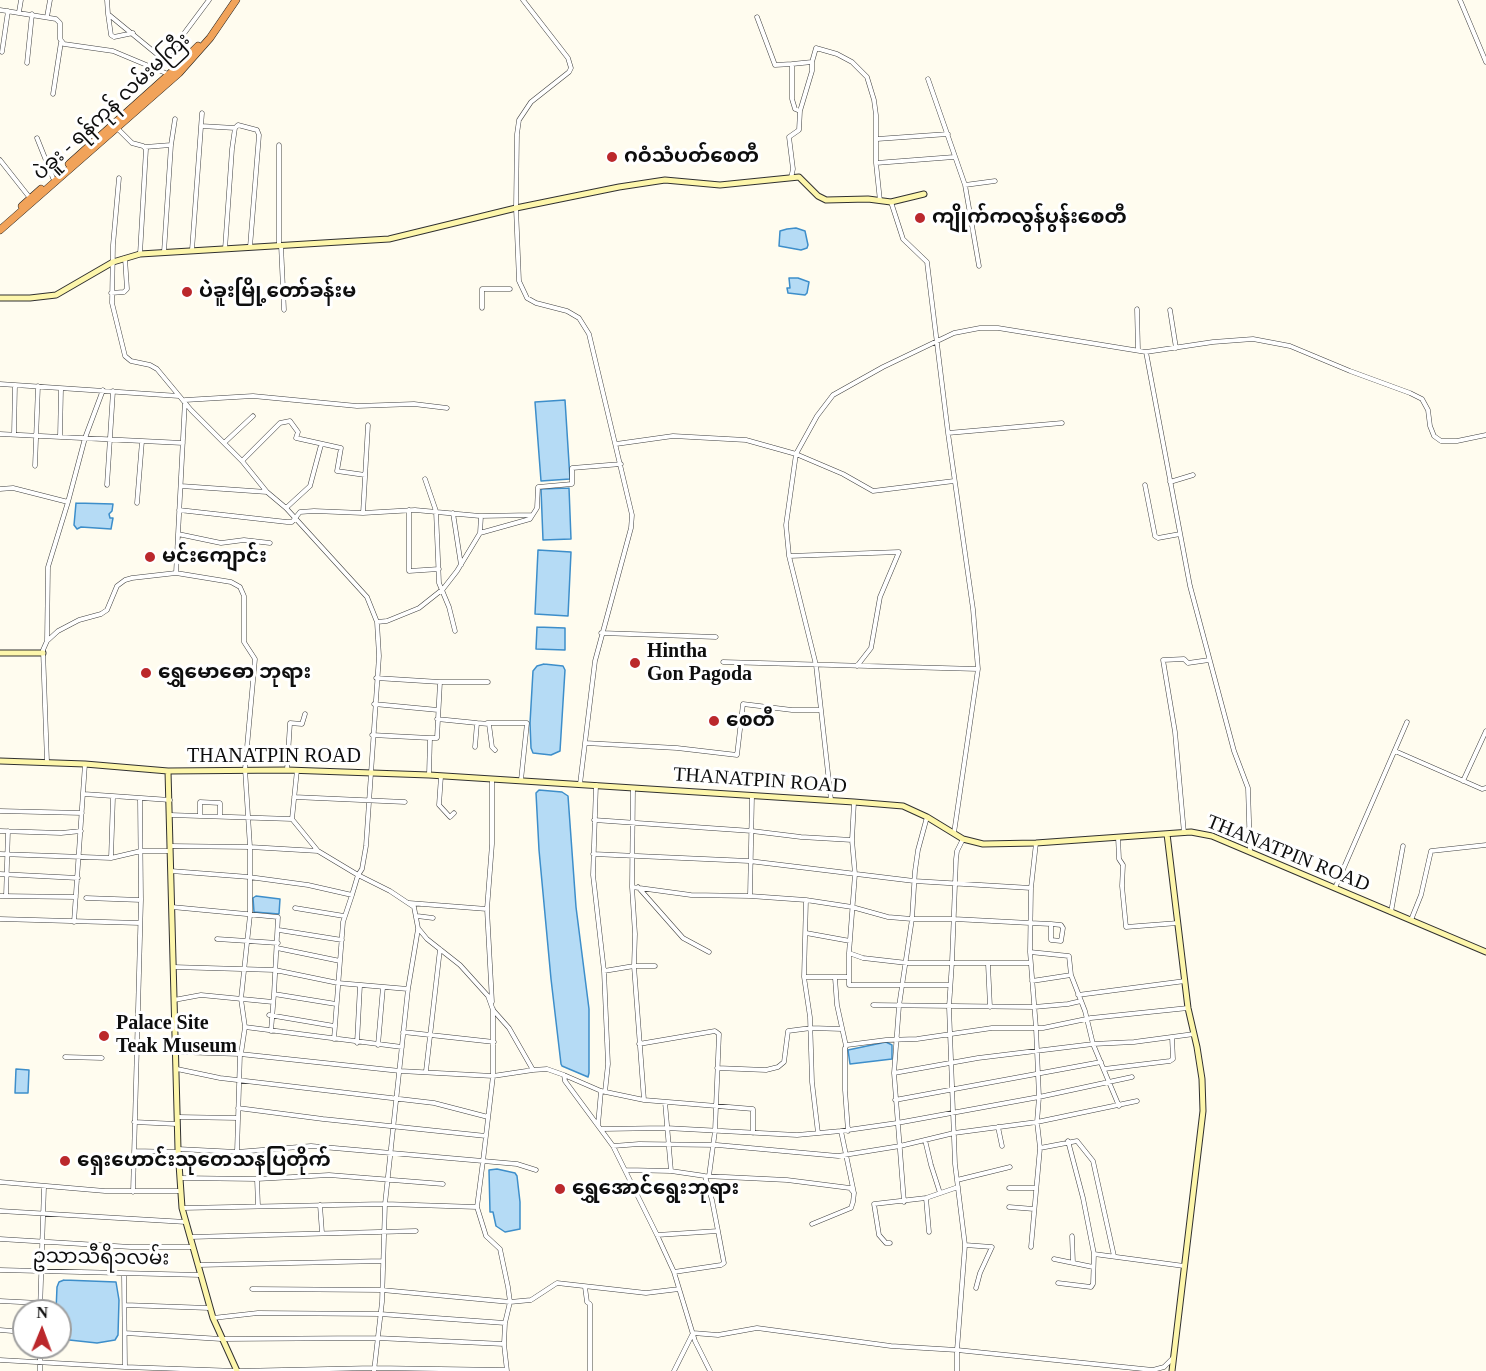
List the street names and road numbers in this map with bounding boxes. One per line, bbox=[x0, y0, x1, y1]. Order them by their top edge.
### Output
street label: ပဲခူး - ရန်ကုန် လမ်းမကြီး bbox=[29, 28, 195, 186]
street label: THANATPIN ROAD bbox=[187, 745, 361, 769]
street label: THANATPIN ROAD bbox=[672, 763, 848, 799]
street label: THANATPIN ROAD bbox=[1203, 810, 1373, 898]
street label: ဥသာသီရိ၁လမ်း bbox=[33, 1245, 169, 1271]

